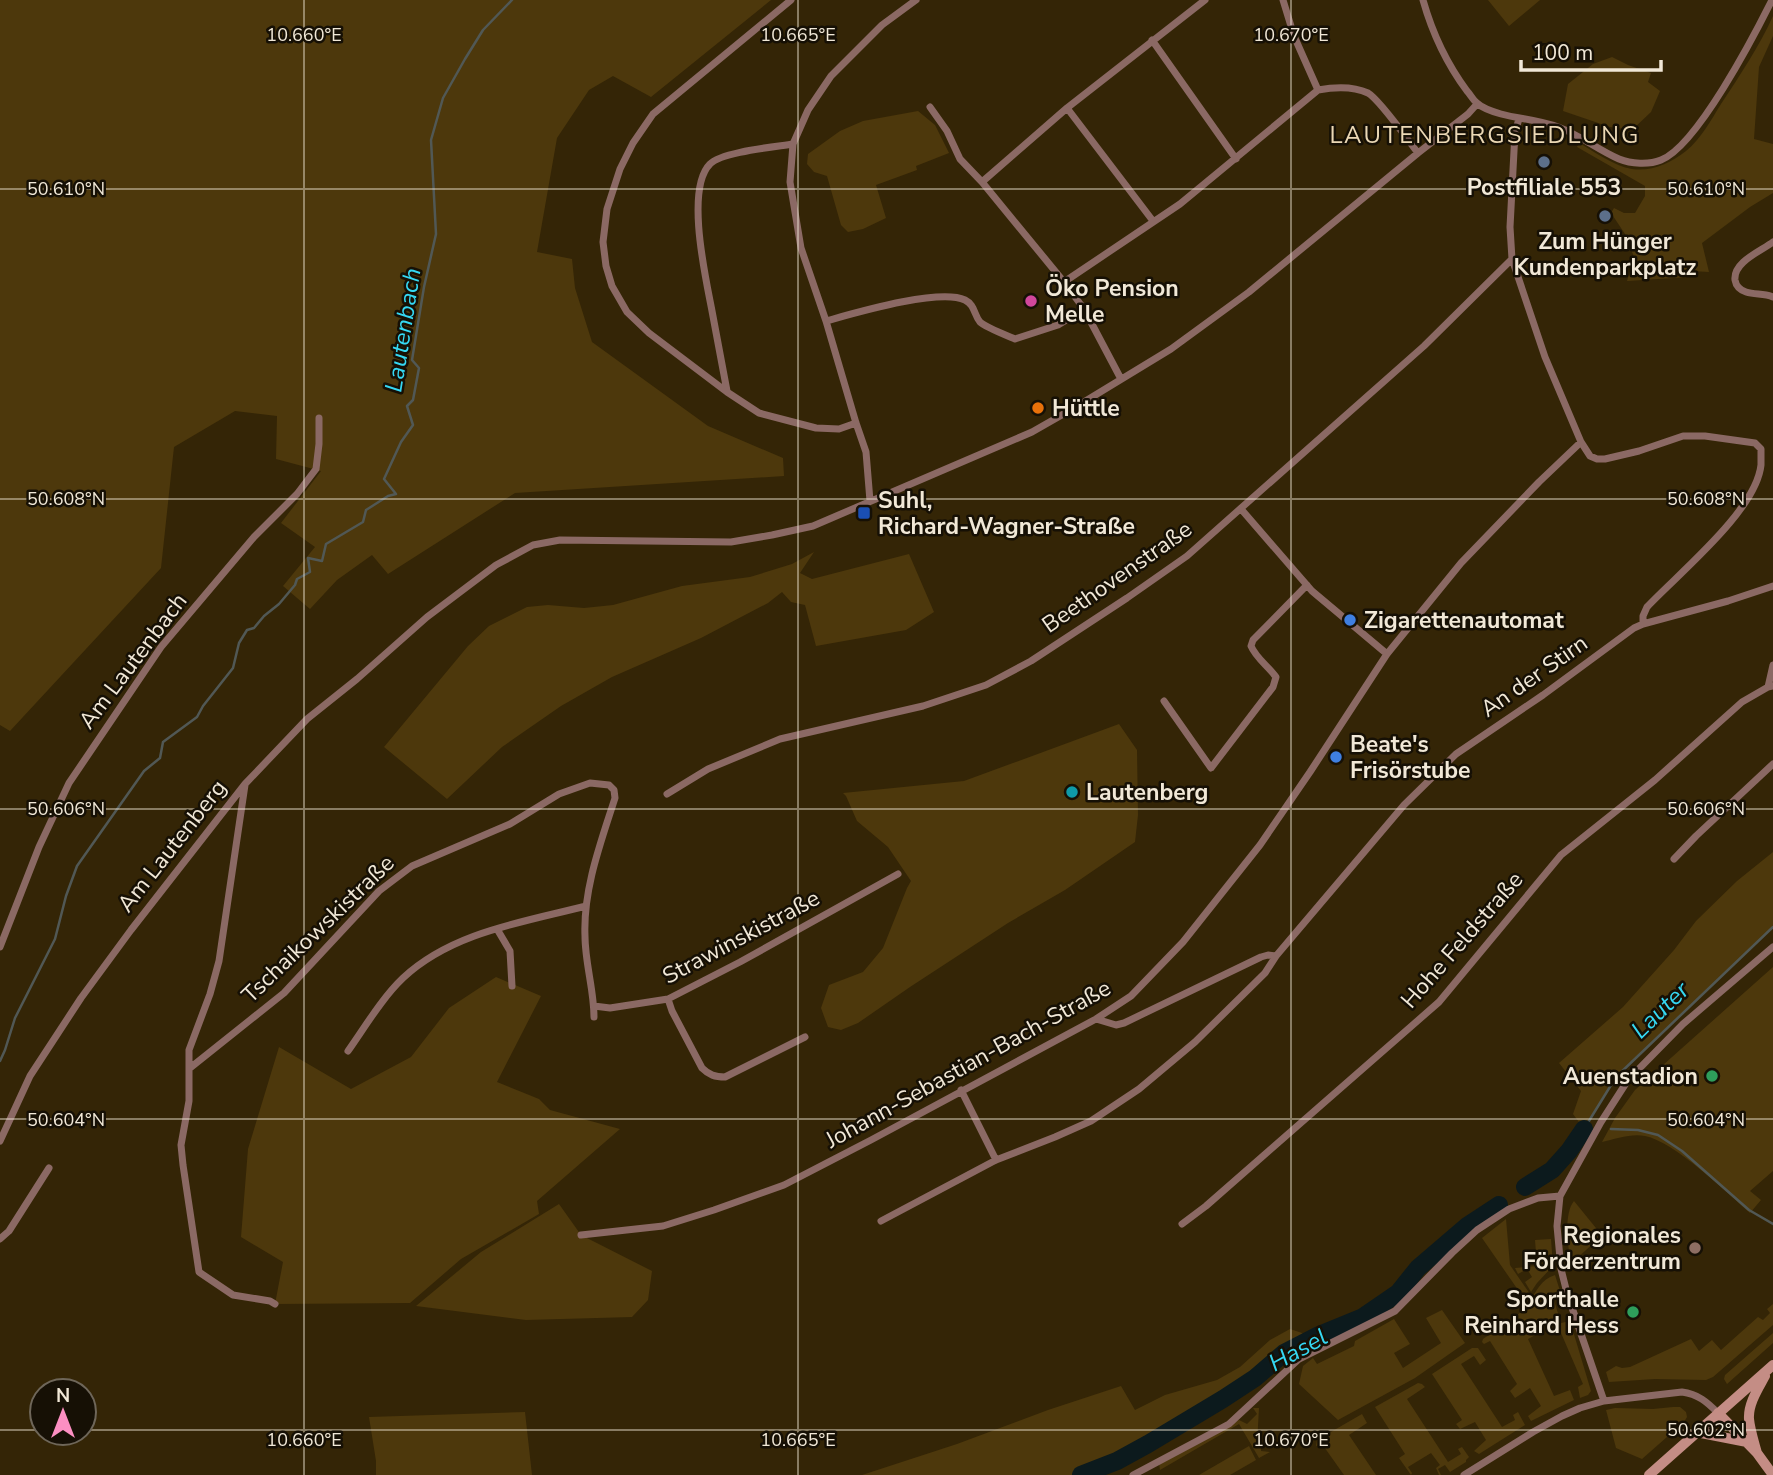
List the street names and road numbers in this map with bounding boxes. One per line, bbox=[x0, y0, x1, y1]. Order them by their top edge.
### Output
street label: Beethovenstraße bbox=[1036, 514, 1198, 640]
street label: Am Lautenbach bbox=[72, 587, 194, 735]
street label: An der Stirn bbox=[1474, 628, 1594, 724]
street label: Am Lautenberg bbox=[110, 773, 234, 919]
street label: Tschaikowskistraße bbox=[235, 848, 401, 1010]
street label: Hohe Feldstraße bbox=[1394, 865, 1530, 1015]
street label: Strawinskistraße bbox=[657, 883, 825, 991]
street label: Johann-Sebastian-Bach-Straße bbox=[819, 972, 1116, 1156]

